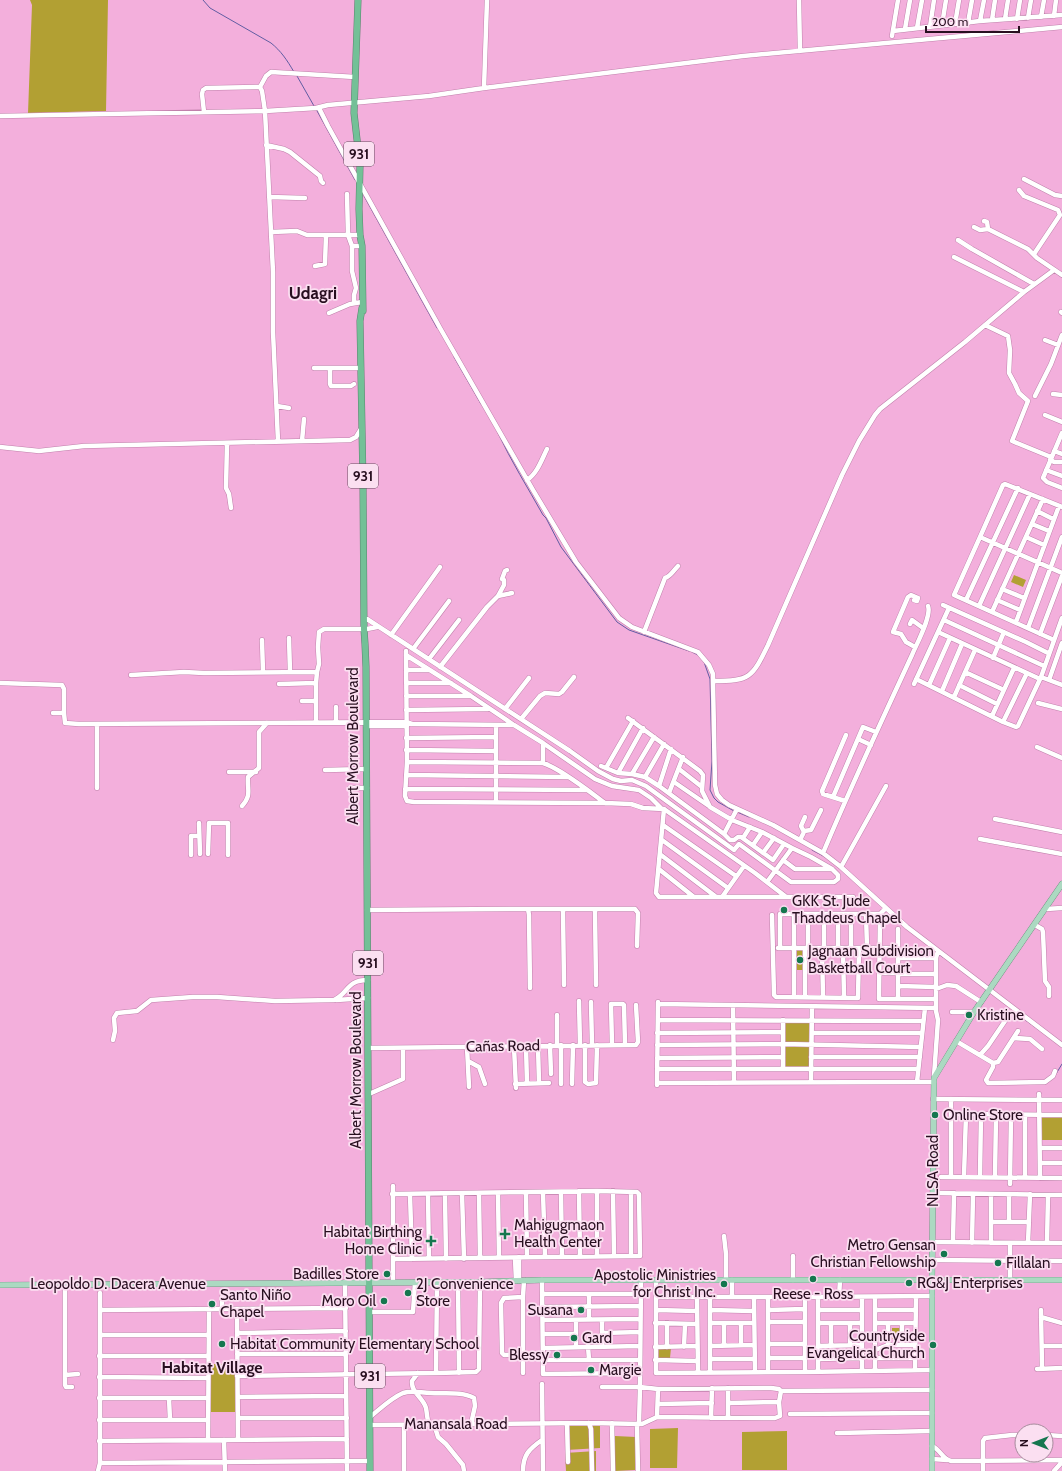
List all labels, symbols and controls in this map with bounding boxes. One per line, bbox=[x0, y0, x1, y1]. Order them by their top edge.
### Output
scale bar bbox=[926, 8, 1019, 34]
text: 200 m bbox=[932, 14, 968, 29]
road number: 931 bbox=[344, 142, 374, 166]
district label: Udagri bbox=[289, 283, 337, 303]
road number: 931 bbox=[348, 464, 378, 488]
street label: Albert Morrow Boulevard bbox=[344, 667, 362, 825]
place label: GKK St. Jude Thaddeus Chapel bbox=[792, 892, 902, 927]
marker: GKK St. Jude Thaddeus Chapel bbox=[779, 905, 789, 915]
place label: Jagnaan Subdivision Basketball Court bbox=[807, 942, 934, 977]
road number: 931 bbox=[353, 951, 383, 975]
marker: Jagnaan Subdivision Basketball Court bbox=[795, 955, 805, 965]
street label: Albert Morrow Boulevard bbox=[347, 991, 365, 1149]
place label: Kristine bbox=[977, 1006, 1024, 1024]
marker: Kristine bbox=[964, 1010, 974, 1020]
street label: Cañas Road bbox=[466, 1036, 540, 1056]
place label: Online Store bbox=[943, 1106, 1023, 1124]
marker: Online Store bbox=[930, 1110, 940, 1120]
street label: NLSA Road bbox=[924, 1135, 942, 1207]
place label: Mahigugmaon Health Center bbox=[514, 1216, 604, 1251]
place label: Habitat Birthing Home Clinic bbox=[323, 1223, 423, 1258]
marker: Mahigugmaon Health Center bbox=[499, 1228, 511, 1240]
marker: Habitat Birthing Home Clinic bbox=[425, 1235, 437, 1247]
place label: Metro Gensan Christian Fellowship bbox=[811, 1236, 936, 1271]
marker: Metro Gensan Christian Fellowship bbox=[939, 1249, 949, 1259]
place label: Fillalan bbox=[1006, 1254, 1050, 1272]
marker: Fillalan bbox=[993, 1258, 1003, 1268]
place label: Badilles Store bbox=[293, 1265, 379, 1283]
place label: Apostolic Ministries for Christ Inc. bbox=[594, 1266, 716, 1301]
marker: Badilles Store bbox=[382, 1269, 392, 1279]
marker: Reese - Ross bbox=[808, 1274, 818, 1284]
place label: RG&J Enterprises bbox=[917, 1274, 1023, 1292]
street label: Leopoldo D. Dacera Avenue bbox=[30, 1275, 206, 1293]
place label: 2J Convenience Store bbox=[416, 1275, 514, 1310]
marker: RG&J Enterprises bbox=[904, 1278, 914, 1288]
marker: Apostolic Ministries for Christ Inc. bbox=[719, 1279, 729, 1289]
place label: Reese - Ross bbox=[773, 1285, 853, 1303]
place label: Santo Niño Chapel bbox=[220, 1286, 291, 1321]
marker: 2J Convenience Store bbox=[403, 1288, 413, 1298]
place label: Moro Oil bbox=[321, 1292, 376, 1310]
marker: Moro Oil bbox=[379, 1296, 389, 1306]
marker: Santo Niño Chapel bbox=[207, 1299, 217, 1309]
place label: Susana bbox=[527, 1301, 574, 1319]
marker: Susana bbox=[576, 1305, 586, 1315]
place label: Countryside Evangelical Church bbox=[807, 1327, 925, 1362]
place label: Gard bbox=[582, 1329, 612, 1347]
marker: Gard bbox=[569, 1333, 579, 1343]
place label: Habitat Community Elementary School bbox=[230, 1335, 479, 1353]
marker: Habitat Community Elementary School bbox=[217, 1339, 227, 1349]
marker: Countryside Evangelical Church bbox=[928, 1340, 938, 1350]
place label: Blessy bbox=[509, 1346, 549, 1364]
marker: Blessy bbox=[552, 1350, 562, 1360]
district label: Habitat Village bbox=[161, 1358, 263, 1377]
place label: Margie bbox=[599, 1361, 642, 1379]
road number: 931 bbox=[355, 1364, 385, 1388]
marker: Margie bbox=[586, 1365, 596, 1375]
street label: Manansala Road bbox=[404, 1415, 508, 1433]
north arrow bbox=[1014, 1423, 1054, 1463]
text: N bbox=[1017, 1439, 1031, 1447]

